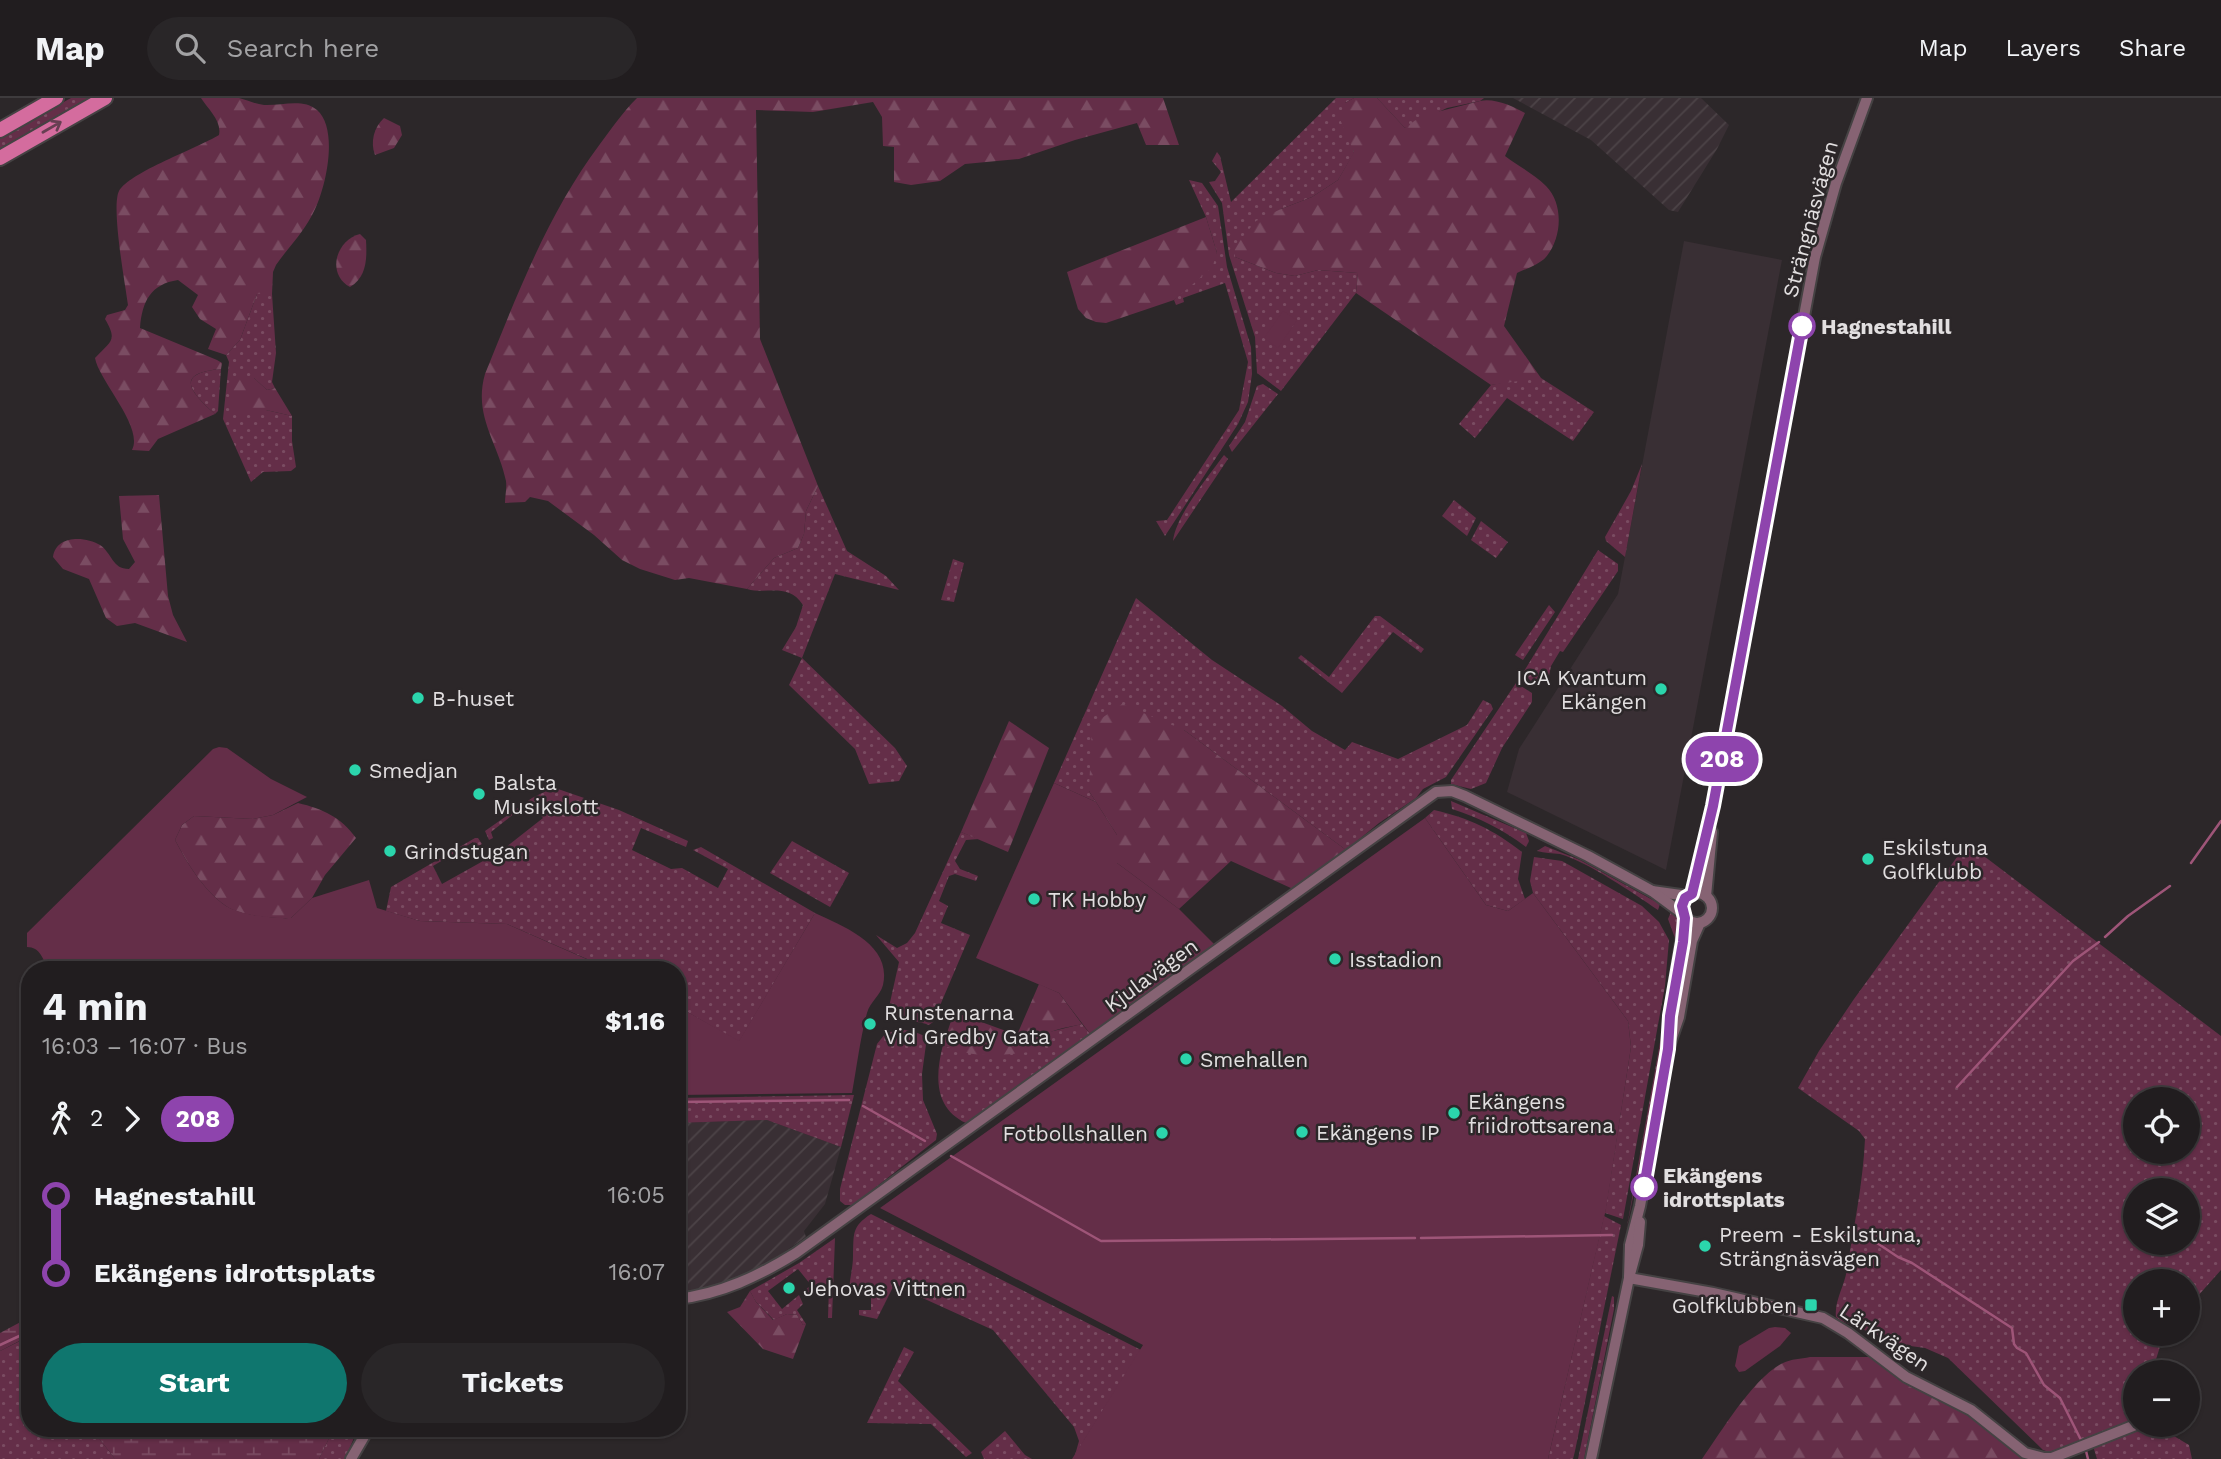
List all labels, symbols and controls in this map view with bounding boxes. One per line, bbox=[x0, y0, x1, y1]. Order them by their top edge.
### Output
search box bbox=[147, 17, 637, 80]
text: Map bbox=[35, 29, 105, 68]
icon: search bbox=[171, 29, 209, 67]
text: Search here bbox=[227, 33, 379, 63]
text: Map bbox=[1919, 34, 1967, 62]
text: Layers bbox=[2005, 34, 2081, 62]
text: Share bbox=[2119, 34, 2186, 62]
one-way arrow bbox=[42, 120, 62, 134]
street label: Strängnäsvägen bbox=[1777, 138, 1843, 300]
marker: Hagnestahill bbox=[1789, 313, 1815, 339]
place label: Hagnestahill bbox=[1821, 314, 1951, 339]
place label: ICA Kvantum Ekängen bbox=[1516, 665, 1647, 714]
marker: ICA Kvantum Ekängen bbox=[1653, 681, 1669, 697]
place label: B-huset bbox=[432, 686, 514, 711]
marker: B-huset bbox=[410, 690, 426, 706]
line badge: 208 bbox=[1682, 736, 1762, 782]
text: 208 bbox=[1700, 745, 1744, 773]
place label: Smedjan bbox=[369, 758, 458, 783]
marker: Smedjan bbox=[347, 762, 363, 778]
place label: Balsta Musikslott bbox=[493, 770, 598, 819]
marker: Balsta Musikslott bbox=[471, 786, 487, 802]
place label: Eskilstuna Golfklubb bbox=[1882, 835, 1988, 884]
place label: Grindstugan bbox=[404, 839, 528, 864]
marker: Grindstugan bbox=[382, 843, 398, 859]
marker: Eskilstuna Golfklubb bbox=[1860, 851, 1876, 867]
place label: TK Hobby bbox=[1048, 887, 1146, 912]
marker: TK Hobby bbox=[1026, 891, 1042, 907]
street label: Kjulavägen bbox=[1100, 933, 1202, 1017]
place label: Isstadion bbox=[1349, 947, 1442, 972]
marker: Isstadion bbox=[1327, 951, 1343, 967]
text: 4 min bbox=[42, 985, 148, 1029]
place label: Runstenarna Vid Gredby Gata bbox=[884, 1000, 1050, 1049]
text: $1.16 bbox=[605, 1006, 665, 1036]
marker: Runstenarna Vid Gredby Gata bbox=[862, 1016, 878, 1032]
text: 16:03 – 16:07 · Bus bbox=[42, 1033, 248, 1060]
place label: Smehallen bbox=[1200, 1047, 1308, 1072]
marker: Smehallen bbox=[1178, 1051, 1194, 1067]
map controls bbox=[2123, 1087, 2200, 1437]
button: locate bbox=[2123, 1087, 2200, 1164]
place label: Ekängens friidrottsarena bbox=[1468, 1089, 1614, 1138]
icon: walk bbox=[42, 1100, 80, 1138]
icon: forward bbox=[113, 1100, 151, 1138]
text: 2 bbox=[90, 1105, 103, 1132]
text: 208 bbox=[175, 1105, 220, 1133]
marker: Ekängens friidrottsarena bbox=[1446, 1105, 1462, 1121]
place label: Ekängens IP bbox=[1316, 1120, 1440, 1145]
place label: Fotbollshallen bbox=[1003, 1121, 1148, 1146]
marker: Ekängens IP bbox=[1294, 1124, 1310, 1140]
marker: Fotbollshallen bbox=[1154, 1125, 1170, 1141]
place label: Ekängens idrottsplats bbox=[1663, 1163, 1785, 1212]
marker: Ekängens idrottsplats bbox=[1631, 1174, 1657, 1200]
button: layers bbox=[2123, 1178, 2200, 1255]
text: Hagnestahill bbox=[94, 1181, 255, 1211]
text: 16:05 bbox=[608, 1182, 665, 1209]
place label: Preem - Eskilstuna, Strängnäsvägen bbox=[1719, 1222, 1921, 1271]
marker: Preem - Eskilstuna, Strängnäsvägen bbox=[1697, 1238, 1713, 1254]
text: Ekängens idrottsplats bbox=[94, 1258, 375, 1288]
text: 16:07 bbox=[608, 1259, 665, 1286]
button: + bbox=[2123, 1269, 2200, 1346]
place label: Jehovas Vittnen bbox=[803, 1276, 966, 1301]
marker: Jehovas Vittnen bbox=[781, 1280, 797, 1296]
place label: Golfklubben bbox=[1672, 1293, 1797, 1318]
marker: Golfklubben bbox=[1803, 1297, 1819, 1313]
street label: Lärkvägen bbox=[1835, 1298, 1935, 1376]
button: Start bbox=[42, 1343, 347, 1423]
button: Tickets bbox=[361, 1343, 665, 1423]
button: − bbox=[2123, 1360, 2200, 1437]

